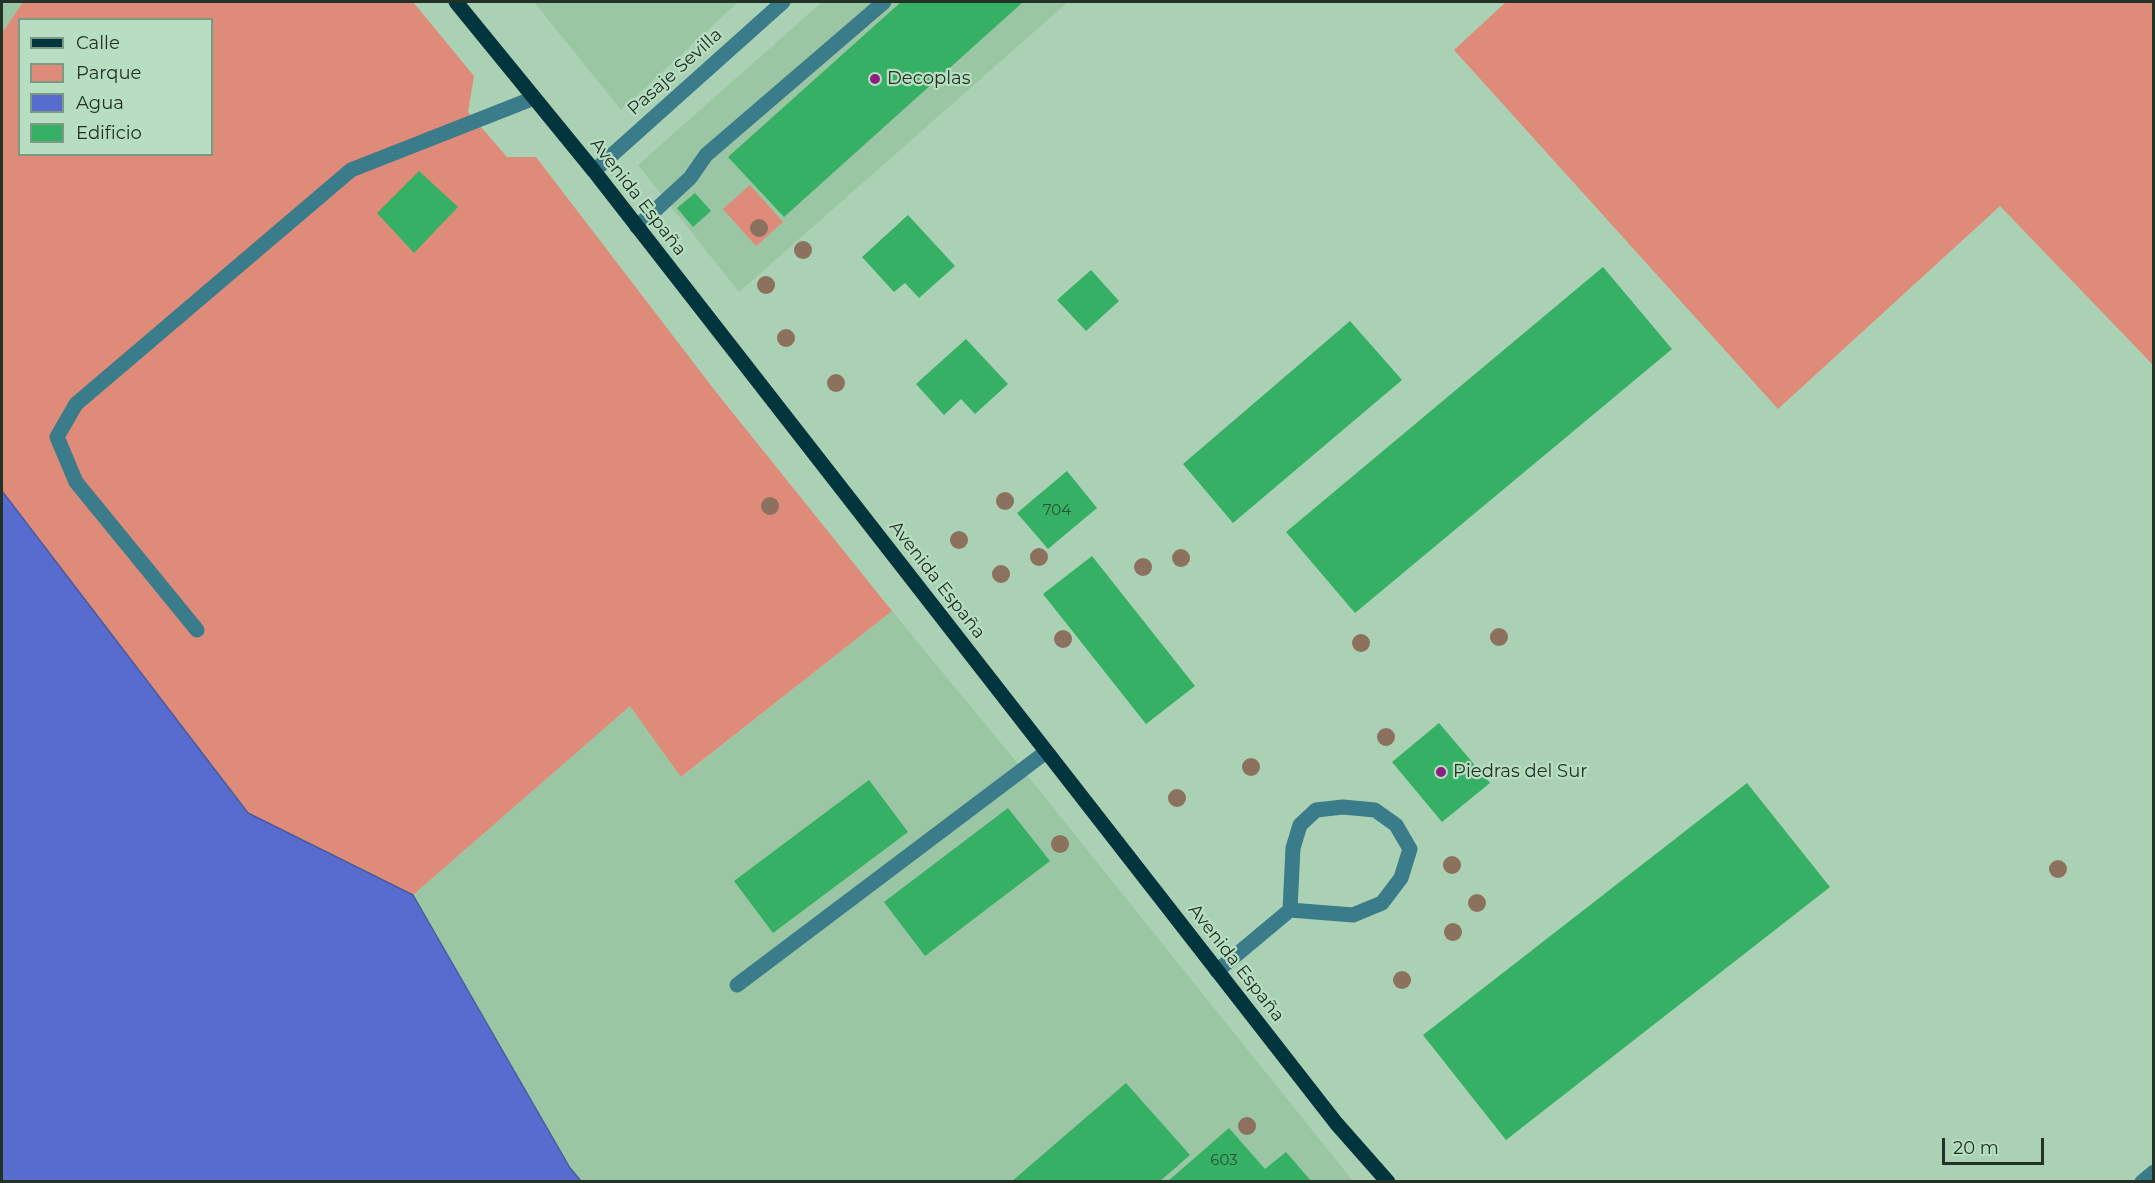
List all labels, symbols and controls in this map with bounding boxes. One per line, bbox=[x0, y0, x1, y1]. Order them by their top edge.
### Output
legend bbox=[18, 18, 213, 156]
street label: Pasaje Sevilla bbox=[623, 24, 727, 120]
text: Calle bbox=[76, 32, 120, 54]
text: Parque bbox=[76, 62, 141, 84]
place label: Decoplas bbox=[887, 68, 970, 90]
marker: Decoplas bbox=[868, 72, 882, 86]
text: Agua bbox=[76, 92, 124, 114]
text: Edificio bbox=[76, 122, 142, 144]
street label: Avenida España bbox=[585, 134, 691, 260]
house number: 704 bbox=[1043, 502, 1071, 520]
street label: Avenida España bbox=[884, 517, 990, 643]
place label: Piedras del Sur bbox=[1453, 761, 1587, 783]
marker: Piedras del Sur bbox=[1434, 765, 1448, 779]
street label: Avenida España bbox=[1183, 900, 1289, 1026]
scale bar bbox=[1945, 1126, 2047, 1164]
text: 20 m bbox=[1953, 1137, 1999, 1159]
house number: 603 bbox=[1210, 1152, 1238, 1170]

